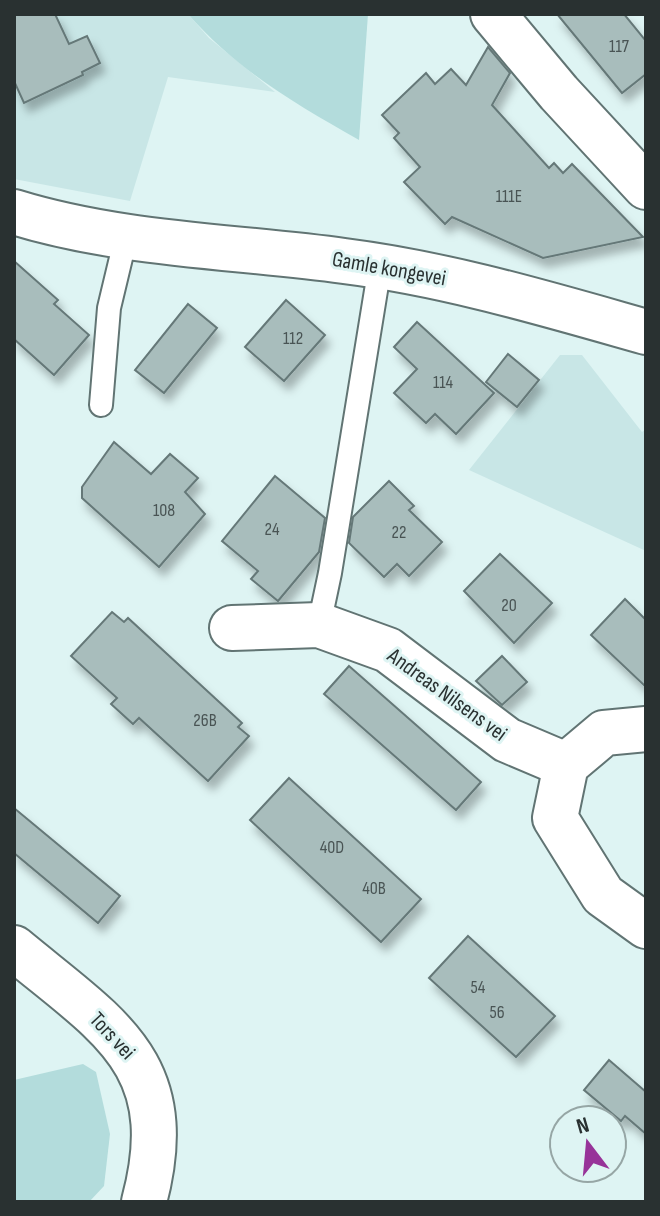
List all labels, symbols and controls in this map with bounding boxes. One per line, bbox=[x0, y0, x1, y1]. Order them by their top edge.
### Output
house number: 117 bbox=[609, 36, 630, 57]
house number: 111E bbox=[496, 186, 522, 207]
street label: Gamle kongevei bbox=[330, 246, 448, 292]
house number: 112 bbox=[283, 328, 303, 349]
house number: 114 bbox=[433, 372, 454, 393]
house number: 108 bbox=[153, 500, 175, 521]
house number: 24 bbox=[265, 519, 280, 540]
house number: 22 bbox=[392, 522, 406, 543]
house number: 20 bbox=[501, 595, 517, 616]
street label: Andreas Nilsens vei bbox=[381, 642, 512, 747]
house number: 26B bbox=[193, 710, 217, 731]
house number: 40D bbox=[320, 837, 344, 858]
house number: 40B bbox=[362, 878, 386, 899]
house number: 54 bbox=[471, 977, 486, 998]
house number: 56 bbox=[489, 1002, 505, 1023]
street label: Tors vei bbox=[83, 1007, 141, 1065]
north arrow bbox=[548, 1104, 628, 1184]
text: N bbox=[574, 1112, 592, 1141]

